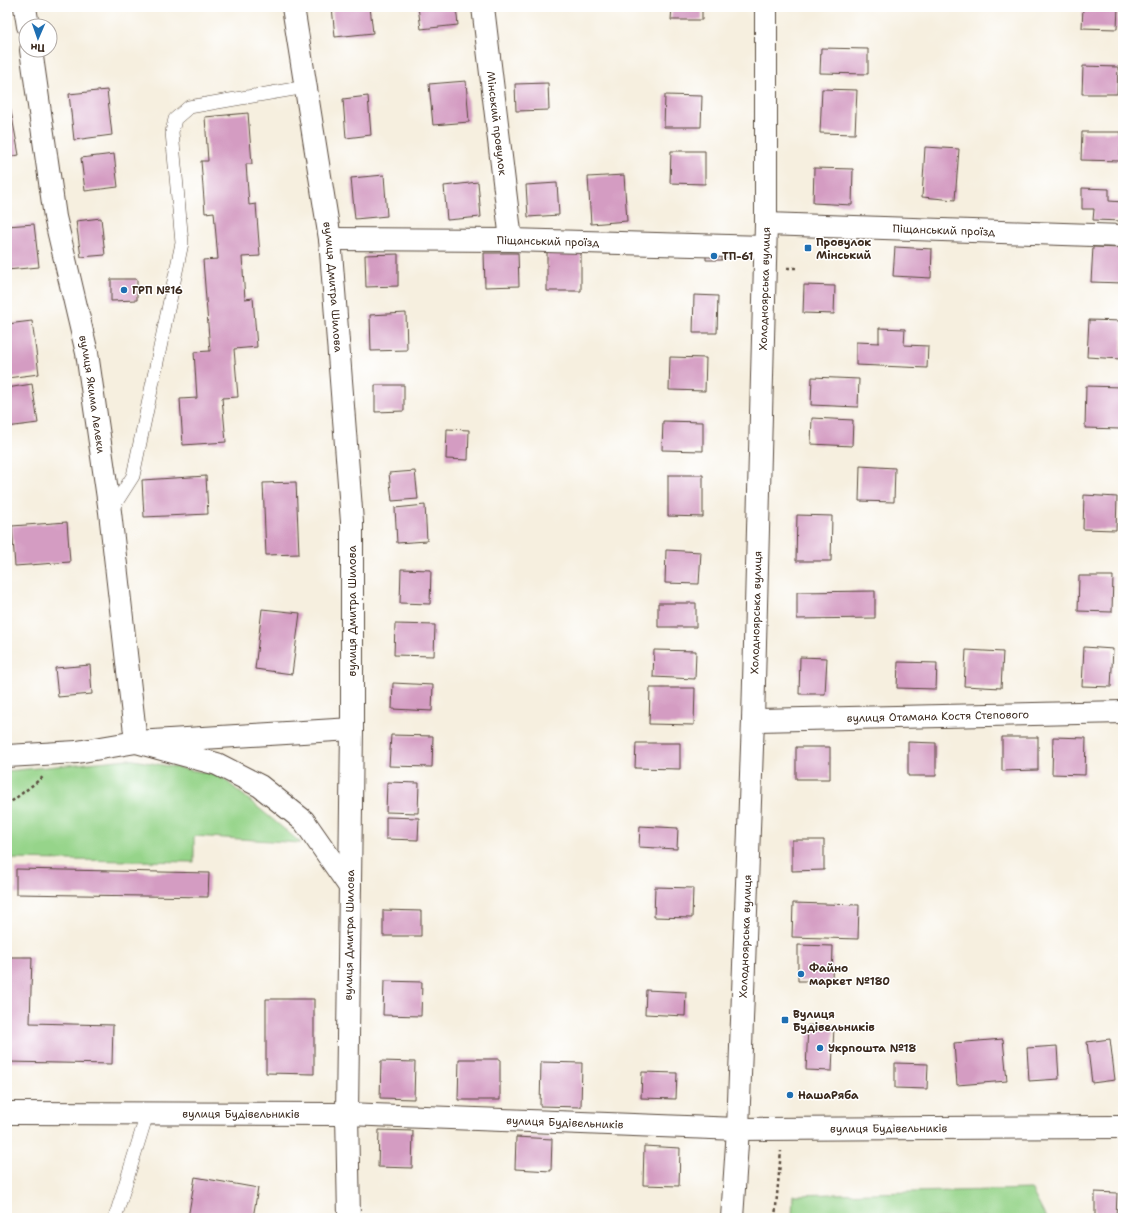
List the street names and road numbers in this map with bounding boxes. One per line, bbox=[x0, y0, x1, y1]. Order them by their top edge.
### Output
street label: Мінський провулок bbox=[483, 70, 510, 176]
street label: вулиця Дмитра Шилова bbox=[319, 221, 346, 353]
street label: Піщанський проїзд bbox=[892, 221, 995, 240]
street label: Холодноярська вулиця bbox=[756, 227, 774, 351]
street label: Піщанський проїзд bbox=[497, 233, 599, 250]
street label: вулиця Якима Лелеки bbox=[75, 334, 108, 454]
street label: вулиця Дмитра Шилова bbox=[345, 545, 360, 676]
street label: Холодноярська вулиця bbox=[747, 551, 765, 674]
street label: вулиця Отамана Костя Степового bbox=[847, 707, 1030, 726]
street label: вулиця Дмитра Шилова bbox=[341, 869, 358, 1001]
street label: Холодноярська вулиця bbox=[736, 874, 755, 998]
street label: вулиця Будівельників bbox=[182, 1107, 300, 1122]
street label: вулиця Будівельників bbox=[506, 1113, 624, 1133]
street label: вулиця Будівельників bbox=[830, 1121, 948, 1137]

